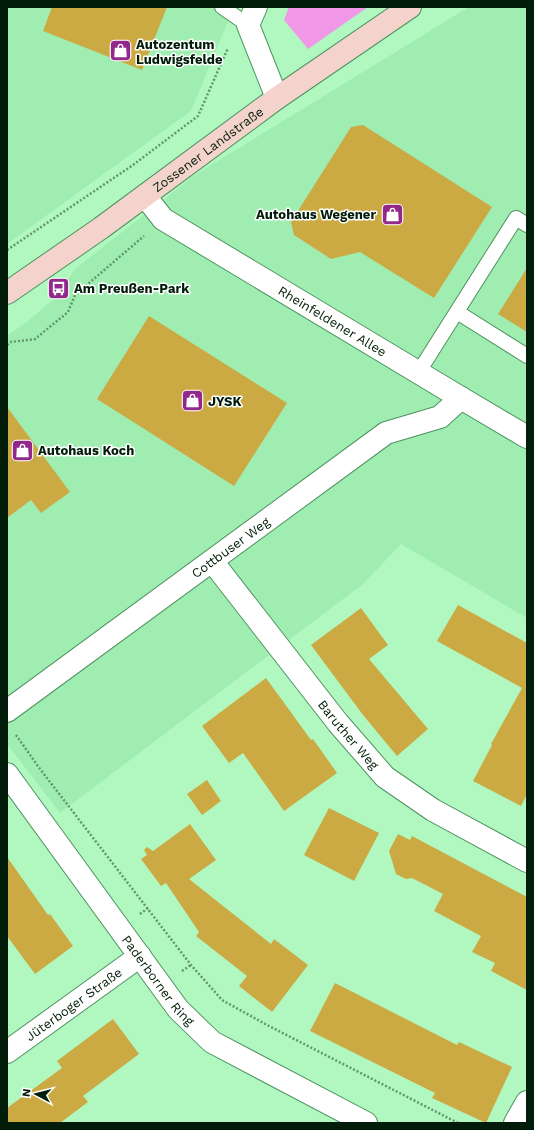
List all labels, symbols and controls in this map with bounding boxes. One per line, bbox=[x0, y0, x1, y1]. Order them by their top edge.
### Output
place label: Autozentum Ludwigsfelde bbox=[136, 37, 223, 67]
shop icon: Autozentum Ludwigsfelde bbox=[108, 38, 134, 64]
street label: Zossener Landstraße bbox=[150, 104, 266, 195]
shop icon: Autohaus Wegener bbox=[379, 201, 405, 227]
place label: Autohaus Wegener bbox=[256, 207, 376, 222]
bus stop icon: Am Preußen-Park bbox=[46, 275, 72, 301]
place label: Am Preußen-Park bbox=[74, 281, 190, 296]
street label: Rheinfeldener Allee bbox=[275, 283, 389, 360]
shop icon: JYSK bbox=[179, 388, 205, 414]
place label: JYSK bbox=[208, 394, 241, 409]
shop icon: Autohaus Koch bbox=[10, 437, 36, 463]
place label: Autohaus Koch bbox=[38, 443, 134, 458]
street label: Cottbuser Weg bbox=[189, 514, 273, 581]
street label: Baruther Weg bbox=[315, 697, 382, 773]
street label: Paderborner Ring bbox=[119, 933, 197, 1029]
street label: Jüterboger Straße bbox=[23, 965, 125, 1044]
north arrow bbox=[16, 1074, 56, 1114]
text: N bbox=[20, 1088, 34, 1098]

